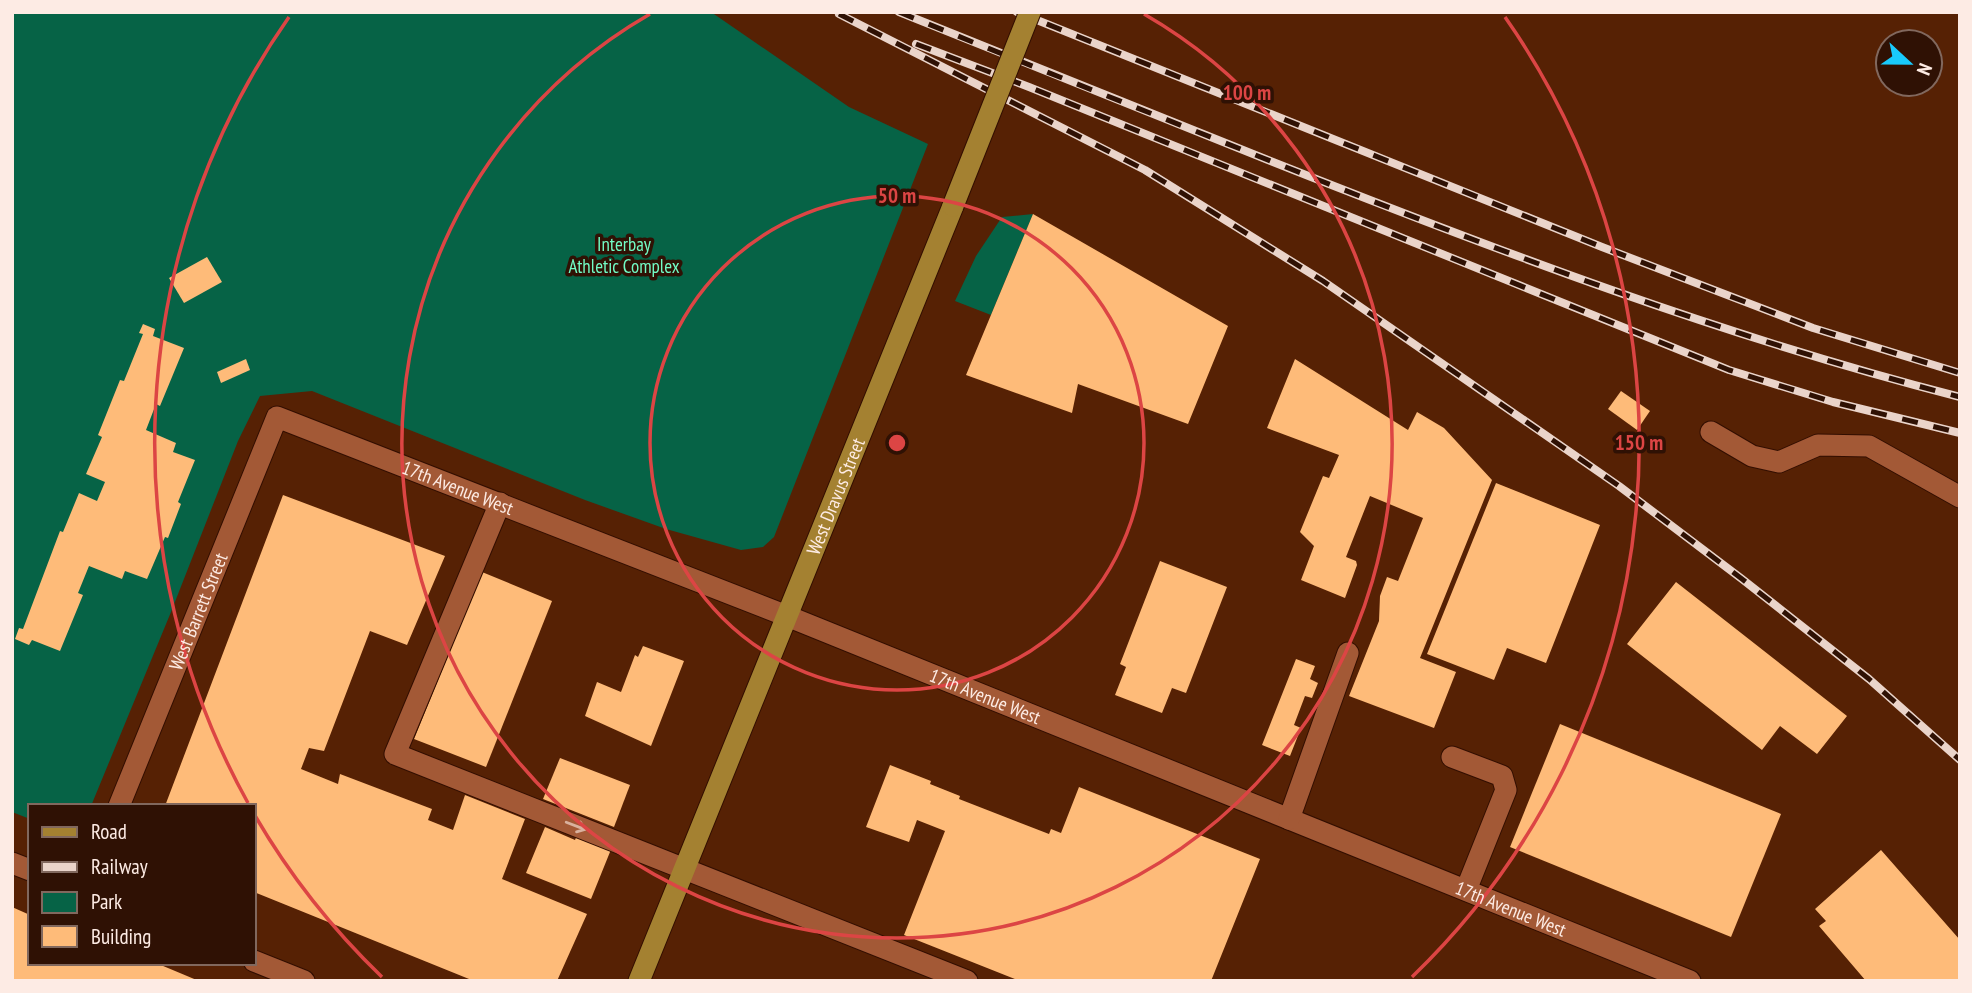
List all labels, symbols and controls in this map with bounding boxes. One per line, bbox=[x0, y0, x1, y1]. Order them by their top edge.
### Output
north arrow bbox=[1874, 28, 1944, 98]
text: N bbox=[1912, 60, 1938, 79]
text: 100 m bbox=[1223, 79, 1271, 106]
text: 50 m bbox=[878, 182, 916, 209]
park label: Interbay Athletic Complex bbox=[568, 232, 680, 278]
text: 150 m bbox=[1615, 429, 1663, 456]
centre of rings bbox=[885, 431, 909, 455]
street label: West Dravus Street bbox=[801, 434, 870, 558]
street label: 17th Avenue West bbox=[399, 455, 518, 520]
street label: West Barrett Street bbox=[164, 549, 233, 674]
street label: 17th Avenue West bbox=[926, 663, 1045, 730]
legend bbox=[28, 804, 256, 965]
text: Road bbox=[91, 818, 127, 845]
one-way arrow bbox=[565, 820, 586, 833]
text: Railway bbox=[91, 853, 148, 880]
street label: 17th Avenue West bbox=[1452, 875, 1570, 942]
text: Park bbox=[91, 888, 122, 915]
text: Building bbox=[91, 923, 151, 950]

